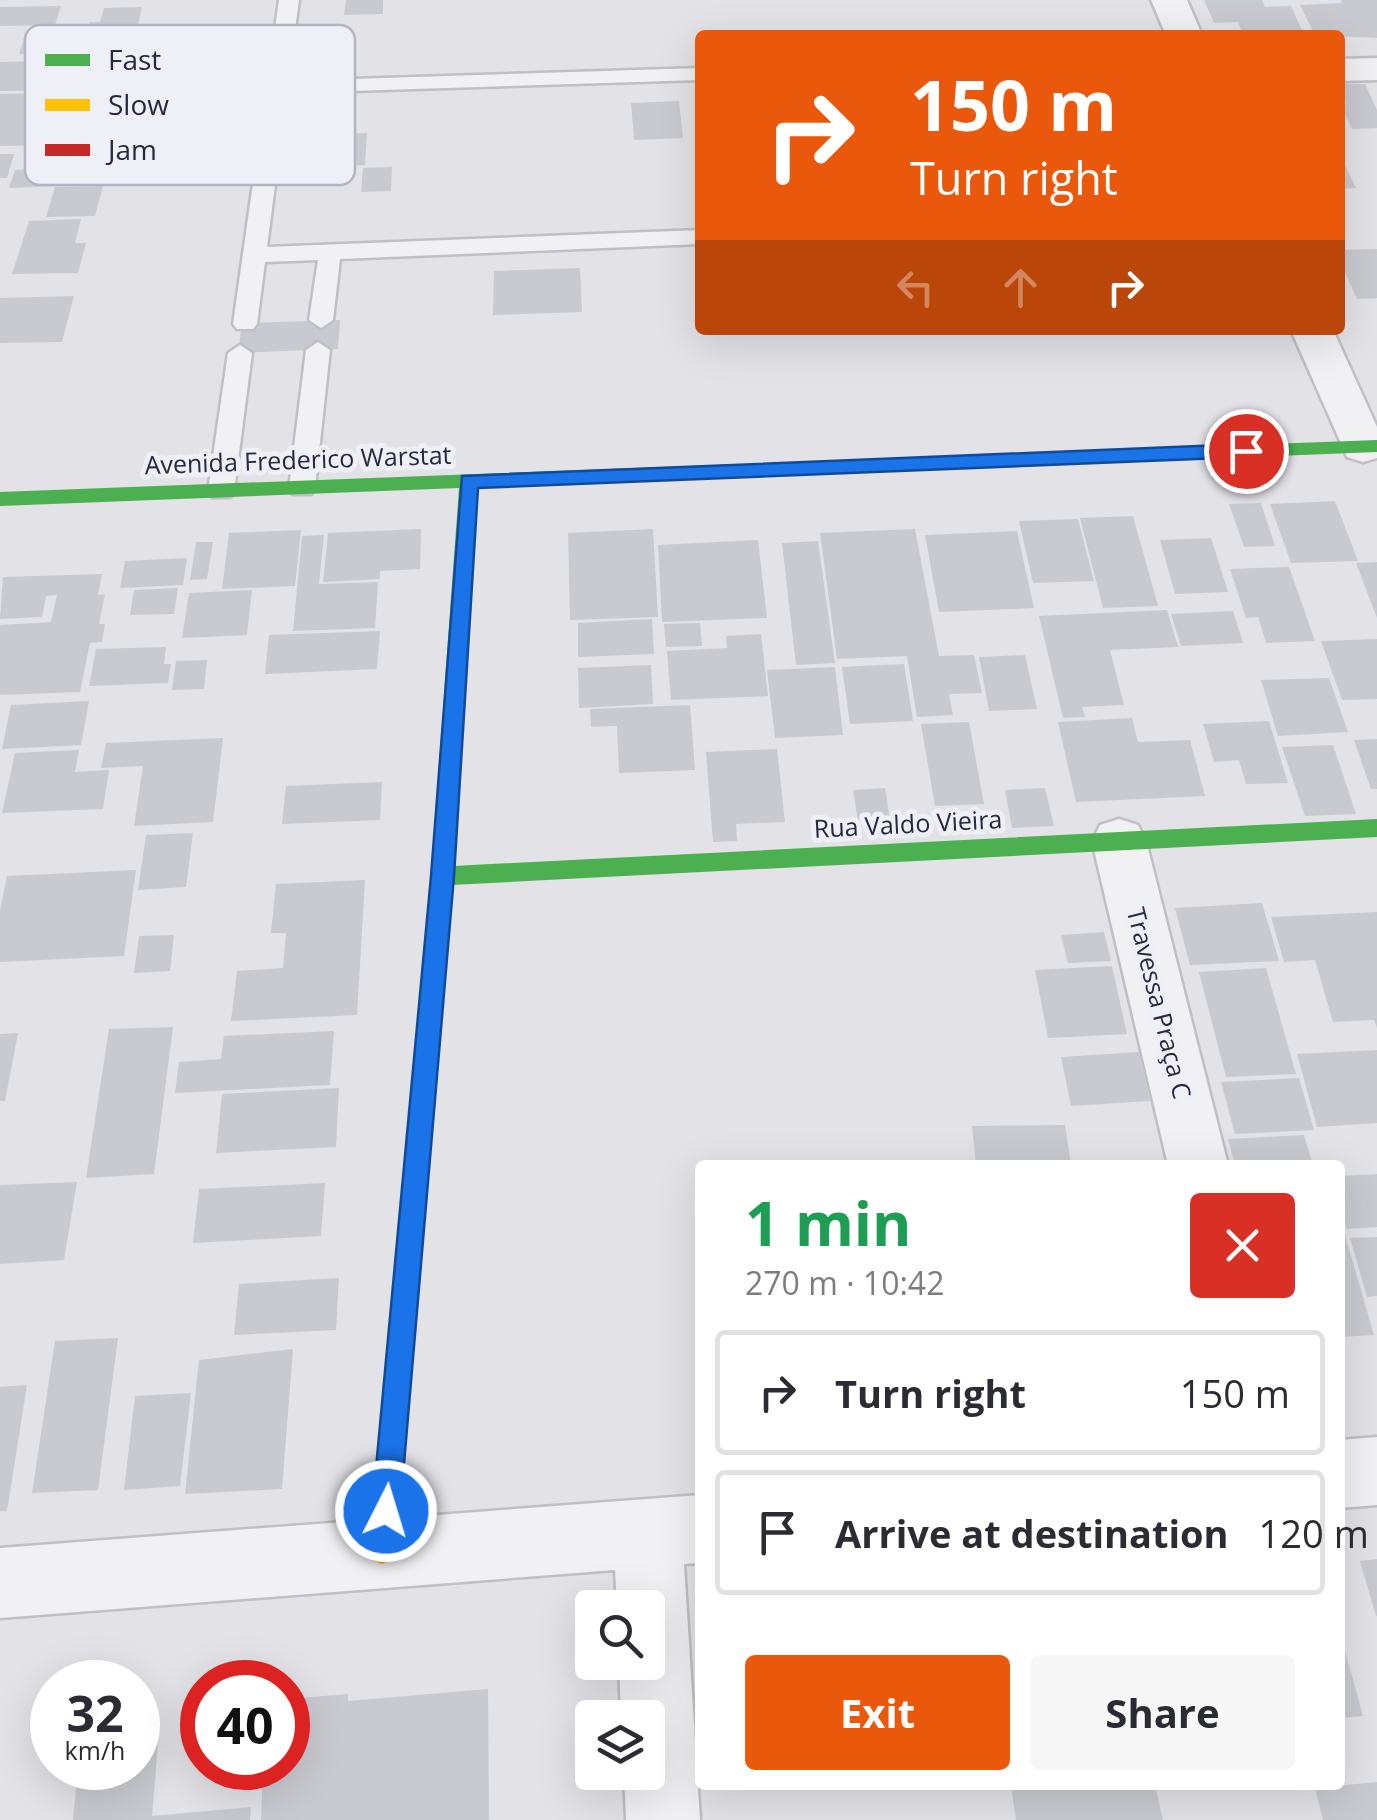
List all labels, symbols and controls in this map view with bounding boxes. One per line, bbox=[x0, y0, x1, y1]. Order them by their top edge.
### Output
legend bbox=[25, 25, 355, 185]
text: Fast bbox=[108, 40, 161, 78]
text: 150 m bbox=[910, 56, 1117, 152]
icon: right bbox=[745, 70, 875, 200]
text: Slow bbox=[108, 85, 169, 123]
text: Jam bbox=[105, 130, 157, 168]
text: Turn right bbox=[910, 147, 1118, 208]
icon: left bbox=[888, 260, 943, 315]
icon: ahead bbox=[993, 260, 1048, 315]
icon: right bbox=[1098, 260, 1153, 315]
pin bbox=[1204, 409, 1289, 494]
icon: arrive bbox=[1219, 424, 1274, 479]
street label: Avenida Frederico Warstat bbox=[144, 437, 452, 481]
street label: Rua Valdo Vieira bbox=[813, 801, 1003, 845]
street label: Travessa Praça C bbox=[1120, 904, 1200, 1102]
text: 1 min bbox=[745, 1182, 912, 1264]
button: close bbox=[1190, 1193, 1295, 1298]
text: 270 m · 10:42 bbox=[745, 1261, 944, 1304]
icon: right bbox=[750, 1365, 805, 1420]
text: Turn right bbox=[835, 1367, 1026, 1419]
text: 150 m bbox=[1180, 1367, 1290, 1419]
position arrow bbox=[334, 1459, 438, 1563]
icon: arrive bbox=[750, 1505, 805, 1560]
text: Arrive at destination bbox=[835, 1507, 1229, 1559]
text: 120 m bbox=[1259, 1507, 1369, 1559]
map controls bbox=[575, 1590, 665, 1790]
button: search bbox=[575, 1590, 665, 1680]
button: Exit bbox=[745, 1655, 1010, 1770]
button: Share bbox=[1030, 1655, 1295, 1770]
speed limit sign: 40 bbox=[180, 1660, 310, 1790]
text: 32 bbox=[66, 1679, 124, 1747]
button: layers bbox=[575, 1700, 665, 1790]
text: km/h bbox=[65, 1733, 125, 1767]

